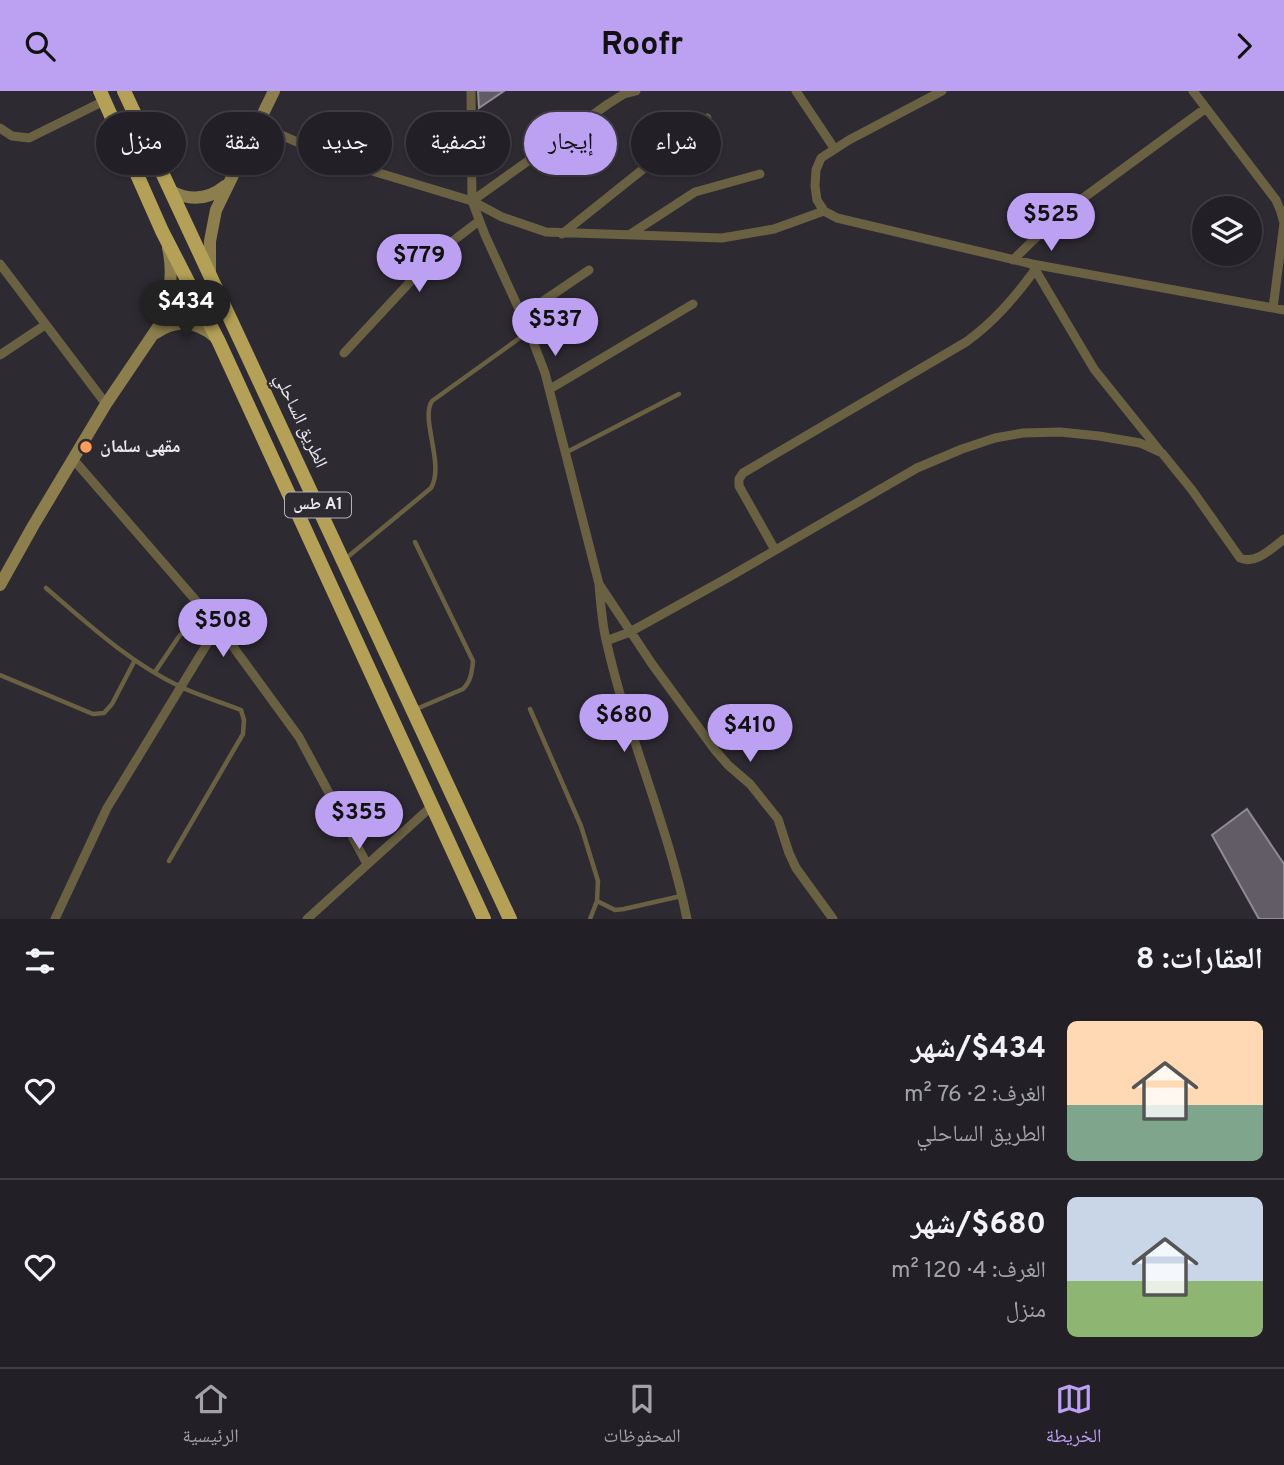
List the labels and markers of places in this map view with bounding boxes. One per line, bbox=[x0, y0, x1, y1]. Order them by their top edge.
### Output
pin: $525 bbox=[1010, 193, 1092, 253]
pin: $779 bbox=[378, 235, 460, 294]
pin: $434 bbox=[145, 281, 227, 340]
pin: $537 bbox=[514, 299, 596, 358]
place label: مقهى سلمان bbox=[100, 436, 181, 459]
marker: مقهى سلمان bbox=[78, 439, 94, 455]
pin: $508 bbox=[182, 599, 264, 659]
pin: $680 bbox=[583, 695, 665, 754]
pin: $410 bbox=[709, 705, 791, 764]
pin: $355 bbox=[318, 791, 400, 851]

